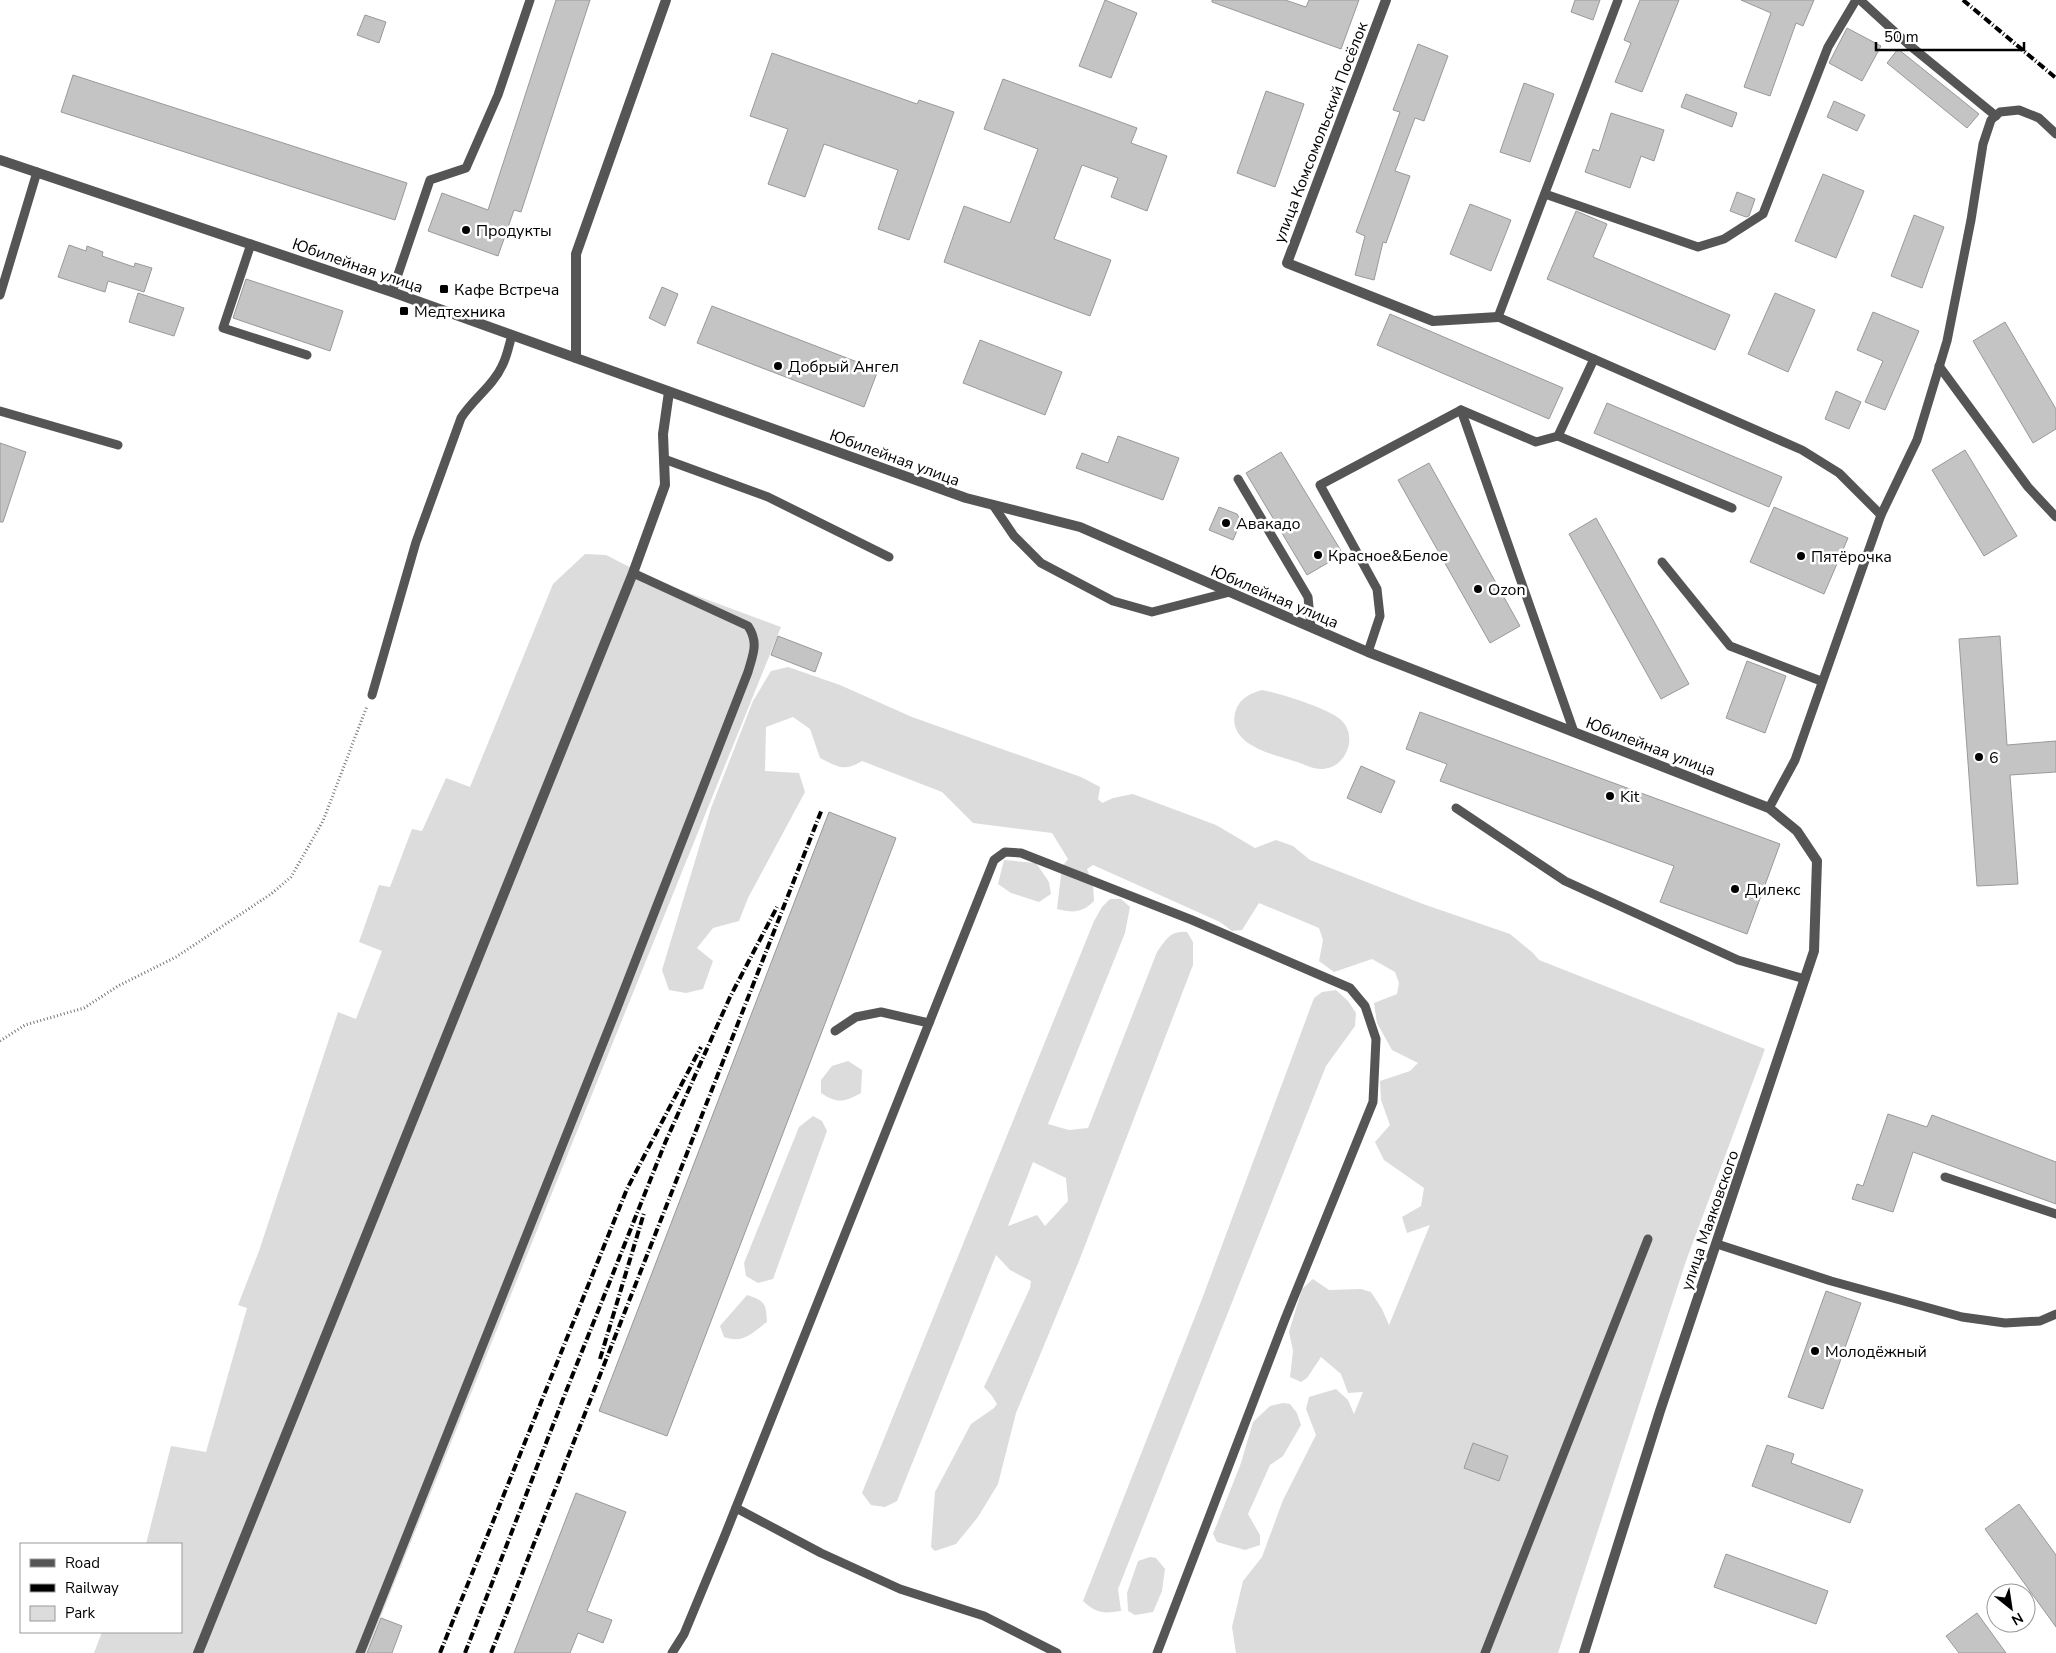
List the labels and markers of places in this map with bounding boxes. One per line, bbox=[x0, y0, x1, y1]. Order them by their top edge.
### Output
place label: Продукты bbox=[476, 220, 552, 242]
marker: Продукты bbox=[460, 224, 472, 236]
place label: Кафе Встреча bbox=[454, 279, 560, 301]
marker: Кафе Встреча bbox=[438, 283, 450, 295]
place label: Медтехника bbox=[414, 301, 506, 323]
marker: Медтехника bbox=[398, 305, 410, 317]
place label: Добрый Ангел bbox=[788, 356, 899, 378]
marker: Добрый Ангел bbox=[772, 360, 784, 372]
place label: Авакадо bbox=[1236, 513, 1301, 535]
marker: Авакадо bbox=[1220, 517, 1232, 529]
place label: Красное&Белое bbox=[1328, 545, 1448, 567]
place label: Пятёрочка bbox=[1811, 546, 1892, 568]
marker: Красное&Белое bbox=[1312, 549, 1324, 561]
marker: Пятёрочка bbox=[1795, 550, 1807, 562]
place label: Ozon bbox=[1488, 579, 1526, 601]
marker: Ozon bbox=[1472, 583, 1484, 595]
place label: 6 bbox=[1989, 747, 1999, 769]
marker: 6 bbox=[1973, 751, 1985, 763]
place label: Kit bbox=[1620, 786, 1640, 808]
marker: Kit bbox=[1604, 790, 1616, 802]
place label: Дилекс bbox=[1745, 879, 1801, 901]
marker: Дилекс bbox=[1729, 883, 1741, 895]
place label: Молодёжный bbox=[1825, 1341, 1927, 1363]
marker: Молодёжный bbox=[1809, 1345, 1821, 1357]

